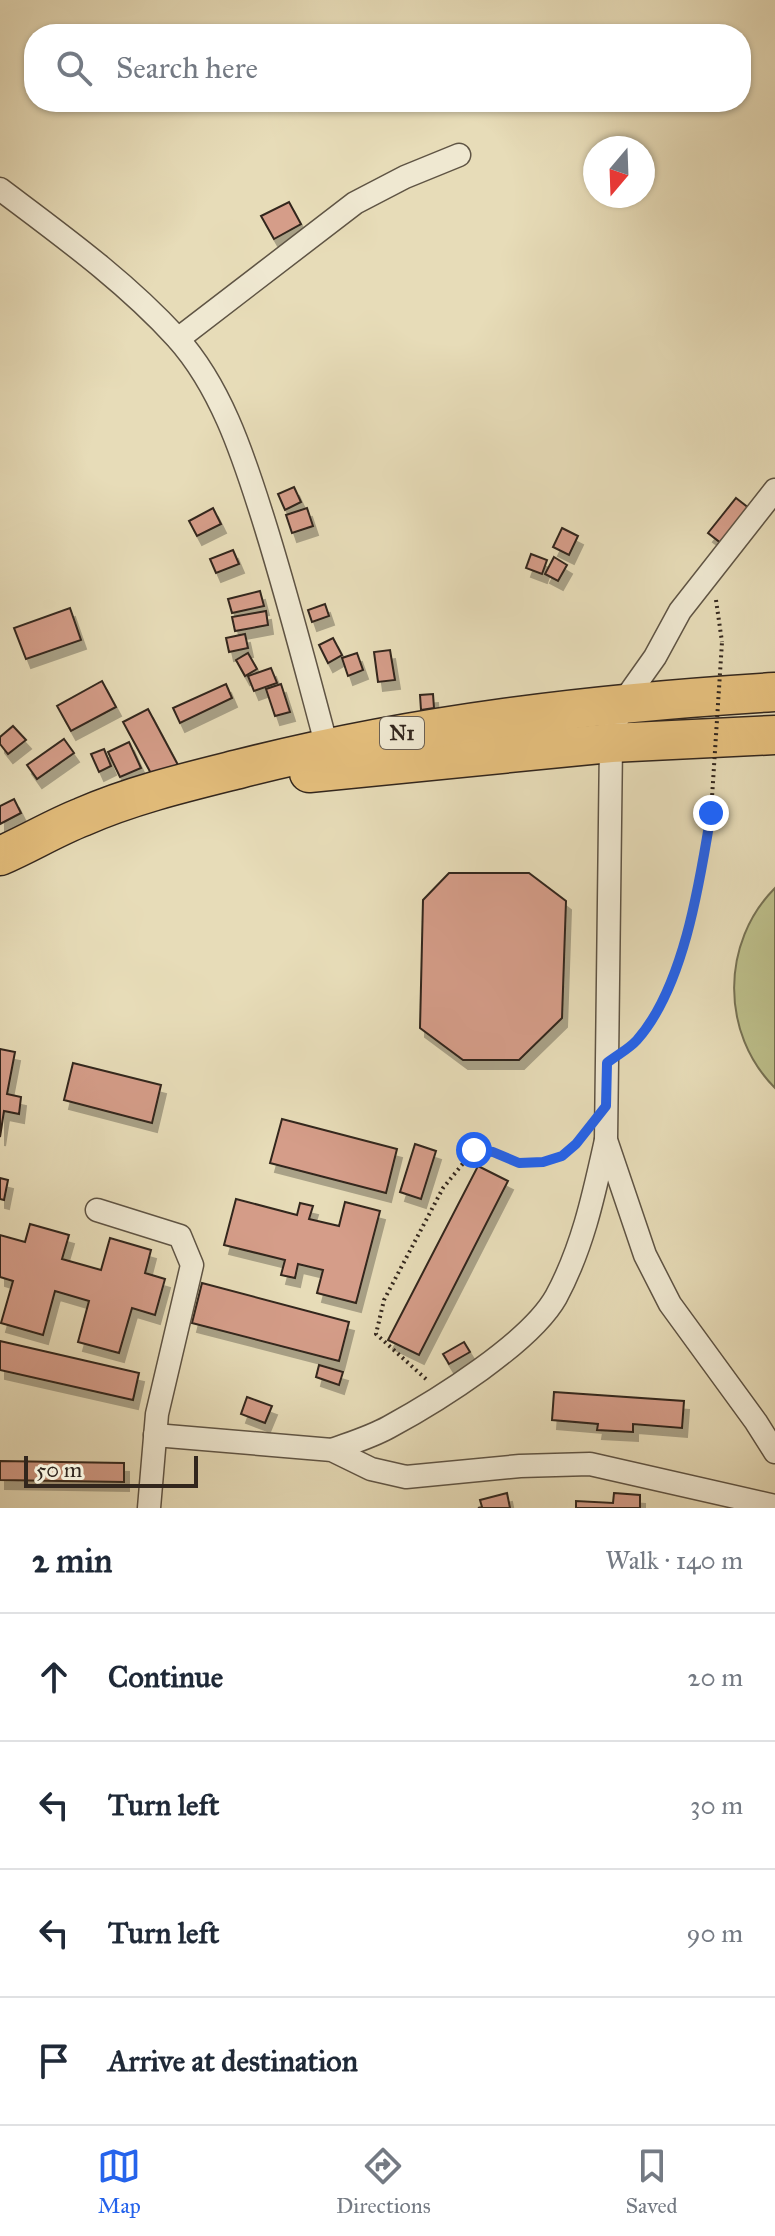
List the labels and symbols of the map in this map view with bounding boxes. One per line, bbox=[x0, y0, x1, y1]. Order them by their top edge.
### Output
north arrow bbox=[583, 136, 655, 208]
road number: N1 bbox=[380, 717, 424, 749]
route end bbox=[693, 795, 729, 831]
route start bbox=[456, 1132, 492, 1168]
scale bar bbox=[24, 1452, 198, 1488]

